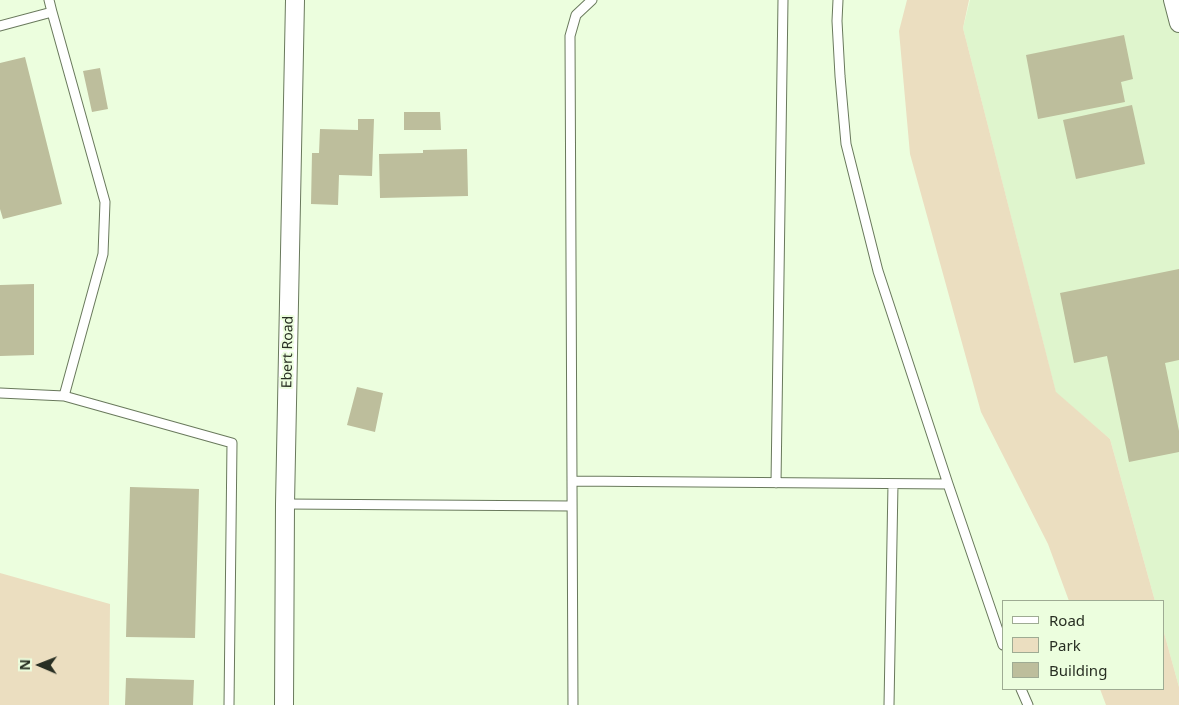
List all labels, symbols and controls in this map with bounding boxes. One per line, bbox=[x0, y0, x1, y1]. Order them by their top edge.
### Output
street label: Ebert Road bbox=[279, 316, 297, 388]
legend bbox=[1002, 600, 1164, 690]
text: Road bbox=[1049, 610, 1085, 630]
text: Park bbox=[1049, 635, 1081, 655]
north arrow bbox=[15, 640, 65, 690]
text: N bbox=[15, 659, 34, 671]
text: Building bbox=[1049, 660, 1107, 680]

